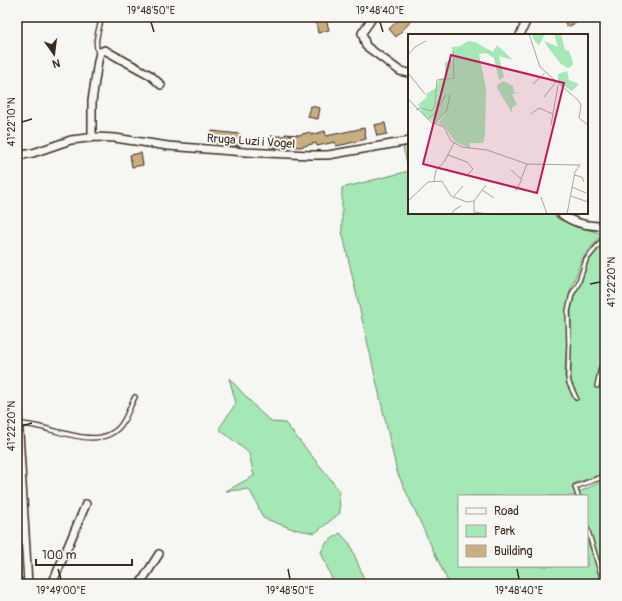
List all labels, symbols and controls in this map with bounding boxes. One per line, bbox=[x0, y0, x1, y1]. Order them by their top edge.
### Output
text: 19°48'50"E bbox=[127, 5, 175, 17]
text: 19°48'40"E bbox=[356, 5, 404, 17]
north arrow bbox=[34, 34, 74, 74]
inset map bbox=[408, 34, 588, 214]
text: N bbox=[51, 56, 61, 71]
text: 41°22'10"N bbox=[6, 97, 18, 146]
street label: Rruga Luzi i Vogel bbox=[206, 131, 296, 152]
text: 41°22'20"N bbox=[606, 257, 618, 307]
text: 41°22'20"N bbox=[6, 401, 18, 451]
legend bbox=[458, 495, 588, 567]
text: Road bbox=[494, 504, 519, 519]
text: Park bbox=[494, 524, 515, 539]
scale bar bbox=[36, 541, 132, 567]
text: Building bbox=[494, 544, 533, 559]
text: 100 m bbox=[42, 548, 77, 563]
text: 19°49'00"E bbox=[36, 585, 86, 597]
text: 19°48'50"E bbox=[266, 585, 314, 597]
text: 19°48'40"E bbox=[495, 585, 543, 597]

